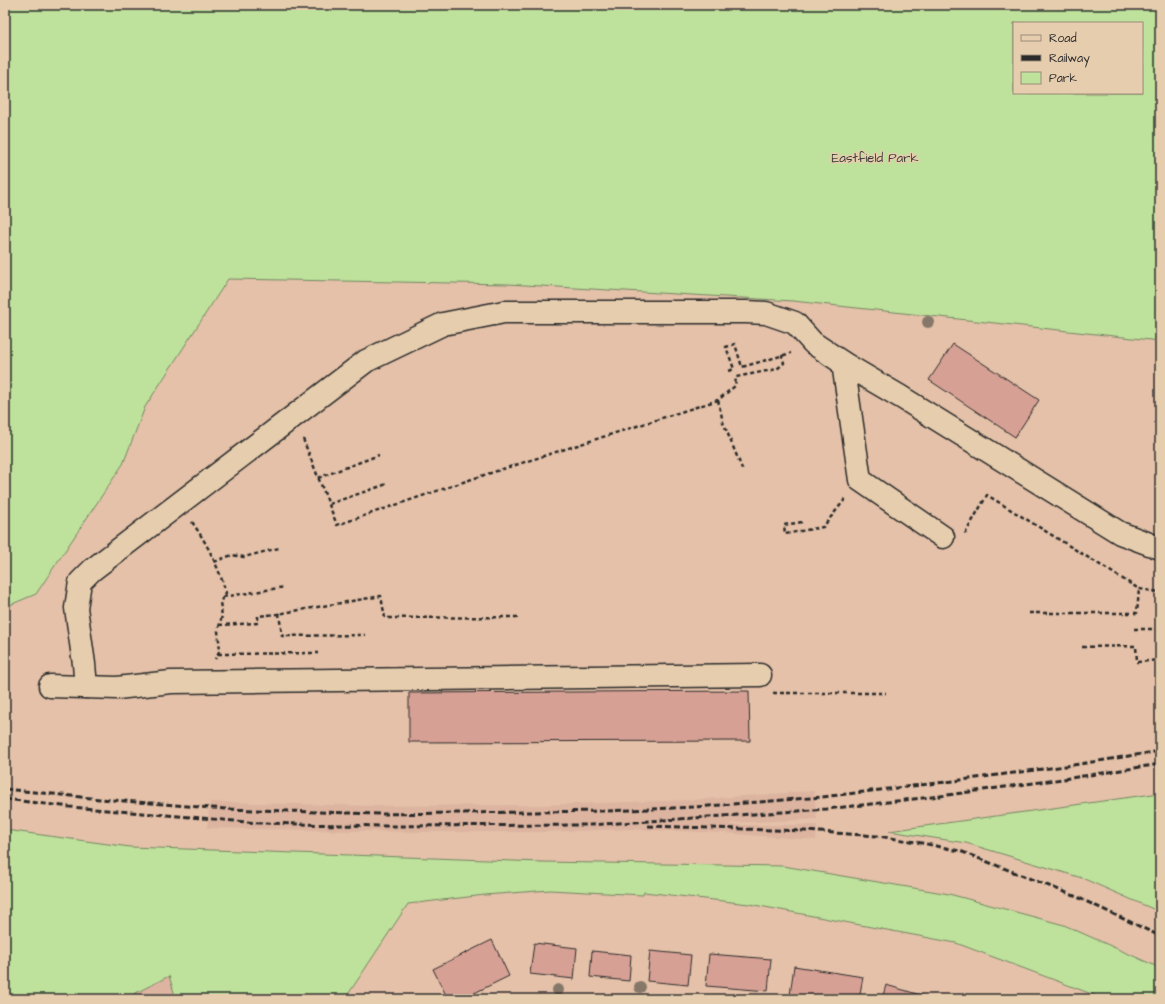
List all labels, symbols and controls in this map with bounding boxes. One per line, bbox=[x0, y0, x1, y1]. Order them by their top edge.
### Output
legend bbox=[1013, 22, 1143, 94]
text: Road bbox=[1049, 30, 1077, 47]
text: Railway bbox=[1049, 50, 1090, 68]
text: Park bbox=[1049, 70, 1077, 87]
park label: Eastfield Park bbox=[832, 149, 918, 167]

